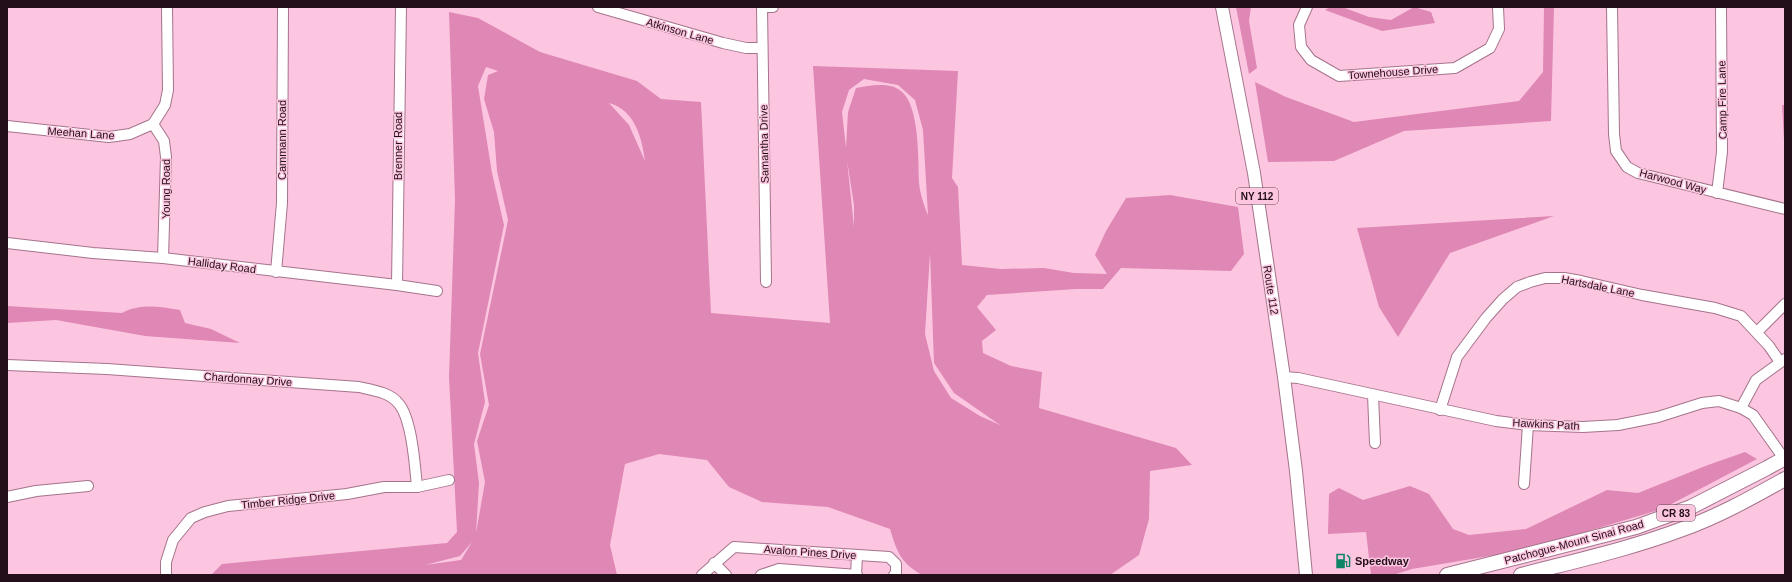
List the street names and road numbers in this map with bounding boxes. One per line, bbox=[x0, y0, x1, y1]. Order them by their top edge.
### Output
street label: Atkinson Lane bbox=[645, 16, 715, 46]
street label: Camp Fire Lane bbox=[1715, 60, 1729, 140]
street label: Townehouse Drive bbox=[1347, 63, 1439, 81]
street label: Cammann Road bbox=[276, 100, 288, 180]
street label: Samantha Drive bbox=[757, 104, 771, 184]
street label: Brenner Road bbox=[392, 112, 404, 180]
street label: Meehan Lane bbox=[47, 125, 115, 141]
street label: Young Road bbox=[160, 159, 172, 219]
street label: Harwood Way bbox=[1638, 166, 1708, 196]
road number: NY 112 bbox=[1236, 188, 1278, 204]
street label: Halliday Road bbox=[187, 255, 257, 275]
street label: Route 112 bbox=[1261, 264, 1281, 316]
street label: Hartsdale Lane bbox=[1560, 273, 1636, 299]
street label: Chardonnay Drive bbox=[203, 370, 293, 388]
street label: Hawkins Path bbox=[1512, 416, 1580, 432]
street label: Timber Ridge Drive bbox=[240, 489, 336, 511]
road number: CR 83 bbox=[1657, 505, 1695, 521]
street label: Patchogue-Mount Sinai Road bbox=[1503, 518, 1645, 566]
street label: Avalon Pines Drive bbox=[763, 543, 857, 561]

